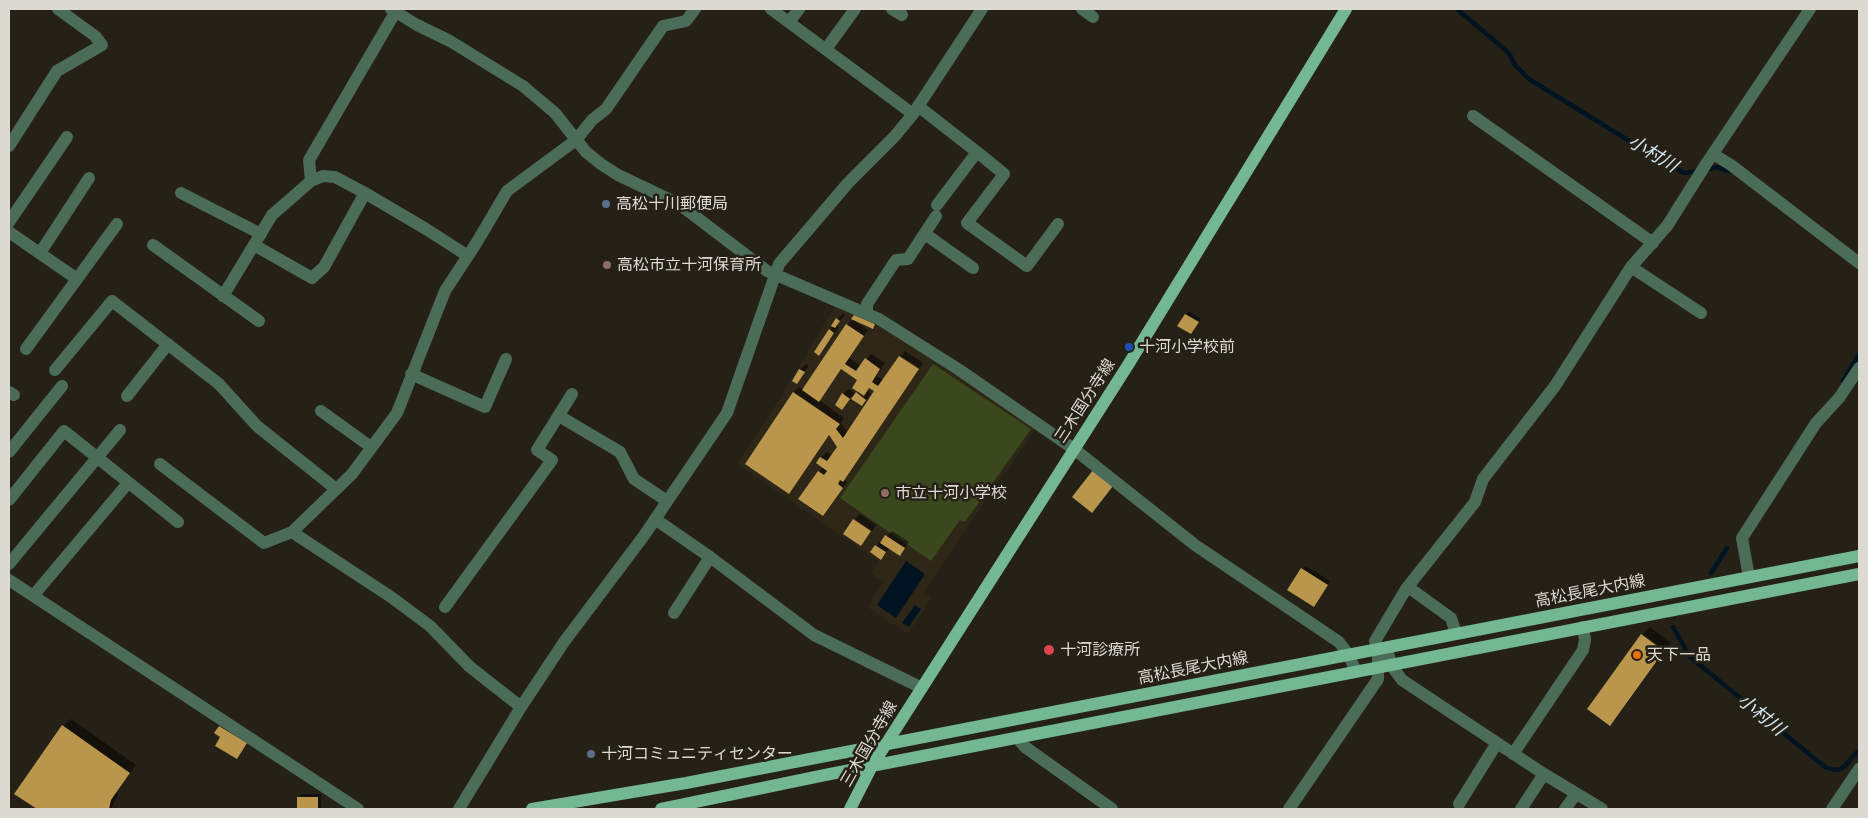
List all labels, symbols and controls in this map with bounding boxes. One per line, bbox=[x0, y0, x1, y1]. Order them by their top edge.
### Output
water label: 小村川 bbox=[1624, 131, 1682, 177]
place label: 高松十川郵便局 bbox=[616, 194, 728, 214]
marker: 高松十川郵便局 bbox=[600, 198, 612, 210]
place label: 高松市立十河保育所 bbox=[617, 255, 761, 275]
marker: 高松市立十河保育所 bbox=[601, 259, 613, 271]
place label: 十河小学校前 bbox=[1139, 337, 1235, 357]
marker: 十河小学校前 bbox=[1123, 341, 1135, 353]
street label: 三木国分寺線 bbox=[1051, 356, 1119, 446]
place label: 市立十河小学校 bbox=[895, 483, 1007, 503]
marker: 市立十河小学校 bbox=[879, 487, 891, 499]
street label: 高松長尾大内線 bbox=[1533, 571, 1647, 611]
place label: 十河診療所 bbox=[1060, 640, 1140, 660]
marker: 十河診療所 bbox=[1042, 643, 1056, 657]
place label: 天下一品 bbox=[1647, 645, 1711, 665]
street label: 高松長尾大内線 bbox=[1136, 648, 1250, 688]
marker: 天下一品 bbox=[1631, 649, 1643, 661]
water label: 小村川 bbox=[1733, 690, 1789, 740]
street label: 三木国分寺線 bbox=[837, 698, 901, 790]
place label: 十河コミュニティセンター bbox=[601, 744, 793, 764]
marker: 十河コミュニティセンター bbox=[585, 748, 597, 760]

